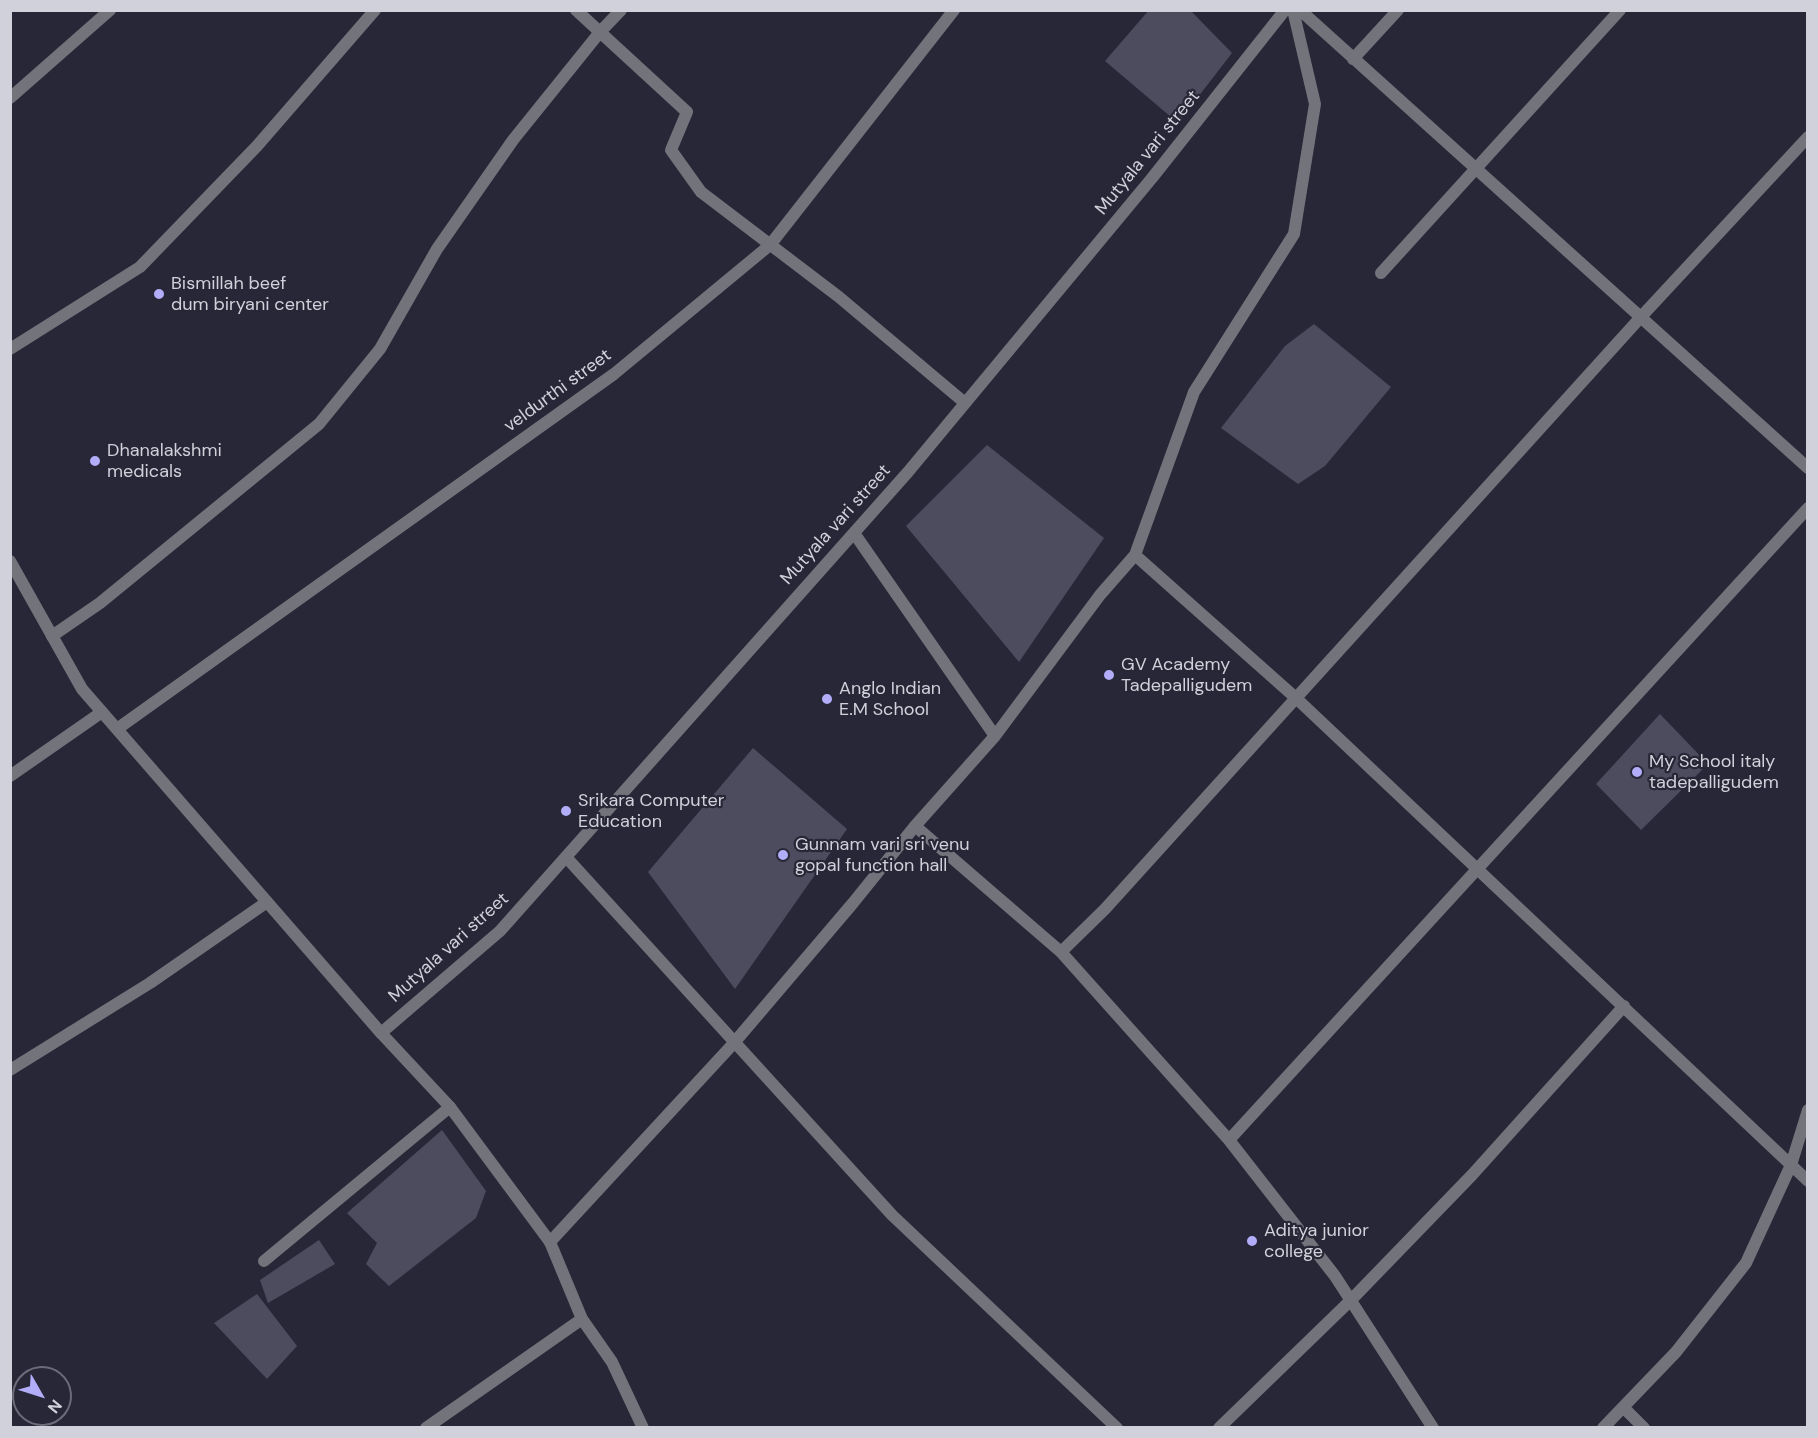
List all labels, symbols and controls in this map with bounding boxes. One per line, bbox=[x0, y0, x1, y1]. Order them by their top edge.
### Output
street label: Mutyala vari street bbox=[1091, 86, 1205, 220]
place label: Bismillah beef dum biryani center bbox=[171, 273, 329, 316]
marker: Bismillah beef dum biryani center bbox=[152, 287, 166, 301]
street label: veldurthi street bbox=[500, 345, 616, 437]
place label: Dhanalakshmi medicals bbox=[107, 440, 222, 482]
marker: Dhanalakshmi medicals bbox=[88, 454, 102, 468]
street label: Mutyala vari street bbox=[776, 460, 896, 590]
place label: GV Academy Tadepalligudem bbox=[1121, 654, 1252, 696]
marker: GV Academy Tadepalligudem bbox=[1102, 668, 1116, 682]
place label: Anglo Indian E.M School bbox=[839, 678, 941, 720]
marker: Anglo Indian E.M School bbox=[820, 692, 834, 706]
place label: My School italy tadepalligudem bbox=[1649, 751, 1779, 794]
marker: My School italy tadepalligudem bbox=[1630, 765, 1644, 779]
place label: Srikara Computer Education bbox=[578, 790, 724, 832]
marker: Srikara Computer Education bbox=[559, 804, 573, 818]
place label: Gunnam vari sri venu gopal function hall bbox=[795, 834, 970, 876]
marker: Gunnam vari sri venu gopal function hall bbox=[776, 848, 790, 862]
street label: Mutyala vari street bbox=[384, 888, 514, 1008]
place label: Aditya junior college bbox=[1264, 1220, 1369, 1262]
marker: Aditya junior college bbox=[1245, 1234, 1259, 1248]
north arrow bbox=[12, 1366, 72, 1426]
text: N bbox=[43, 1395, 67, 1418]

